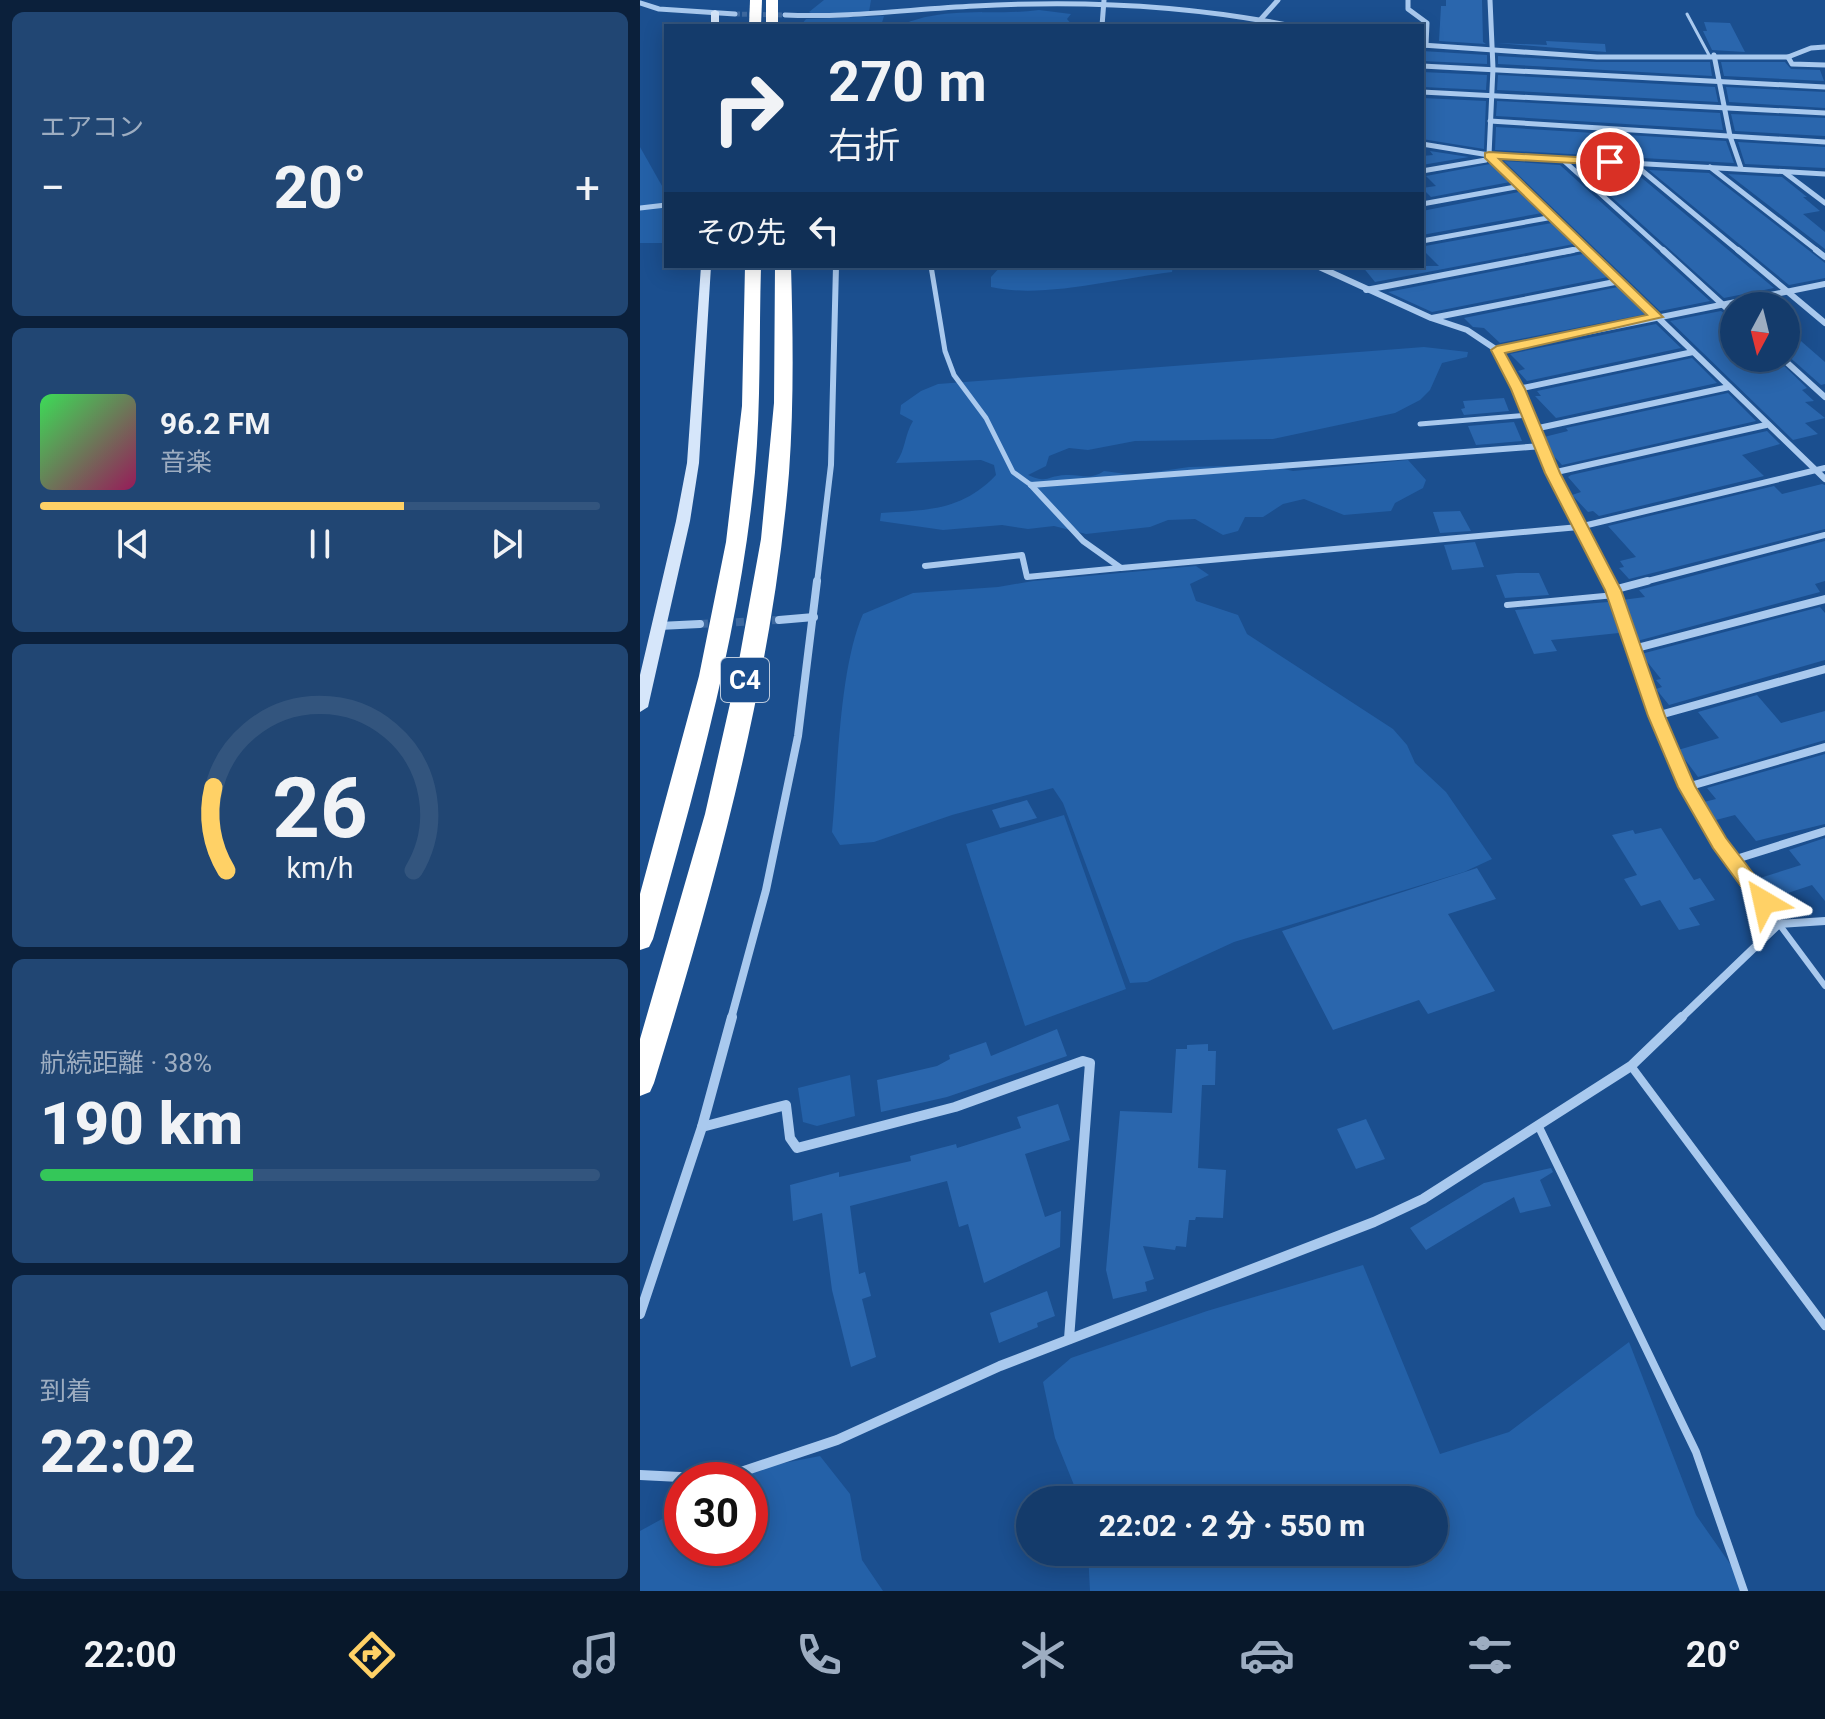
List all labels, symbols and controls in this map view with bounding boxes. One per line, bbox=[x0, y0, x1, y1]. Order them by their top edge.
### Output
text: 270 m bbox=[828, 49, 987, 115]
icon: right bbox=[696, 56, 800, 160]
text: エアコン bbox=[40, 112, 144, 142]
text: 右折 bbox=[828, 125, 900, 167]
pin bbox=[1576, 128, 1644, 196]
icon: arrive bbox=[1588, 140, 1632, 184]
text: 20° bbox=[274, 152, 367, 223]
text: − bbox=[40, 162, 65, 214]
text: + bbox=[575, 162, 600, 214]
icon: left bbox=[802, 208, 846, 252]
text: その先 bbox=[696, 215, 786, 250]
north arrow bbox=[1720, 292, 1800, 372]
map controls bbox=[1720, 292, 1800, 372]
text: 96.2 FM bbox=[160, 406, 271, 441]
text: 音楽 bbox=[160, 447, 212, 477]
icon: previous bbox=[111, 522, 155, 566]
icon: pause bbox=[298, 522, 342, 566]
icon: next bbox=[485, 522, 529, 566]
road number: C4 bbox=[721, 658, 769, 702]
text: 26 bbox=[272, 760, 368, 857]
text: km/h bbox=[286, 852, 354, 886]
position arrow bbox=[1722, 860, 1806, 944]
text: 航続距離 · 38% bbox=[40, 1048, 212, 1078]
text: 190 km bbox=[40, 1088, 243, 1159]
text: 到着 bbox=[40, 1376, 92, 1406]
text: 22:02 bbox=[40, 1416, 196, 1487]
speed limit sign: 30 bbox=[664, 1462, 768, 1566]
text: 22:02 · 2 分 · 550 m bbox=[1099, 1508, 1365, 1543]
icon: directions bbox=[344, 1627, 400, 1683]
icon: music bbox=[568, 1627, 624, 1683]
icon: phone bbox=[791, 1627, 847, 1683]
icon: climate bbox=[1015, 1627, 1071, 1683]
icon: car bbox=[1239, 1627, 1295, 1683]
icon: filters bbox=[1462, 1627, 1518, 1683]
text: 22:00 bbox=[84, 1634, 177, 1676]
text: 20° bbox=[1686, 1634, 1741, 1676]

